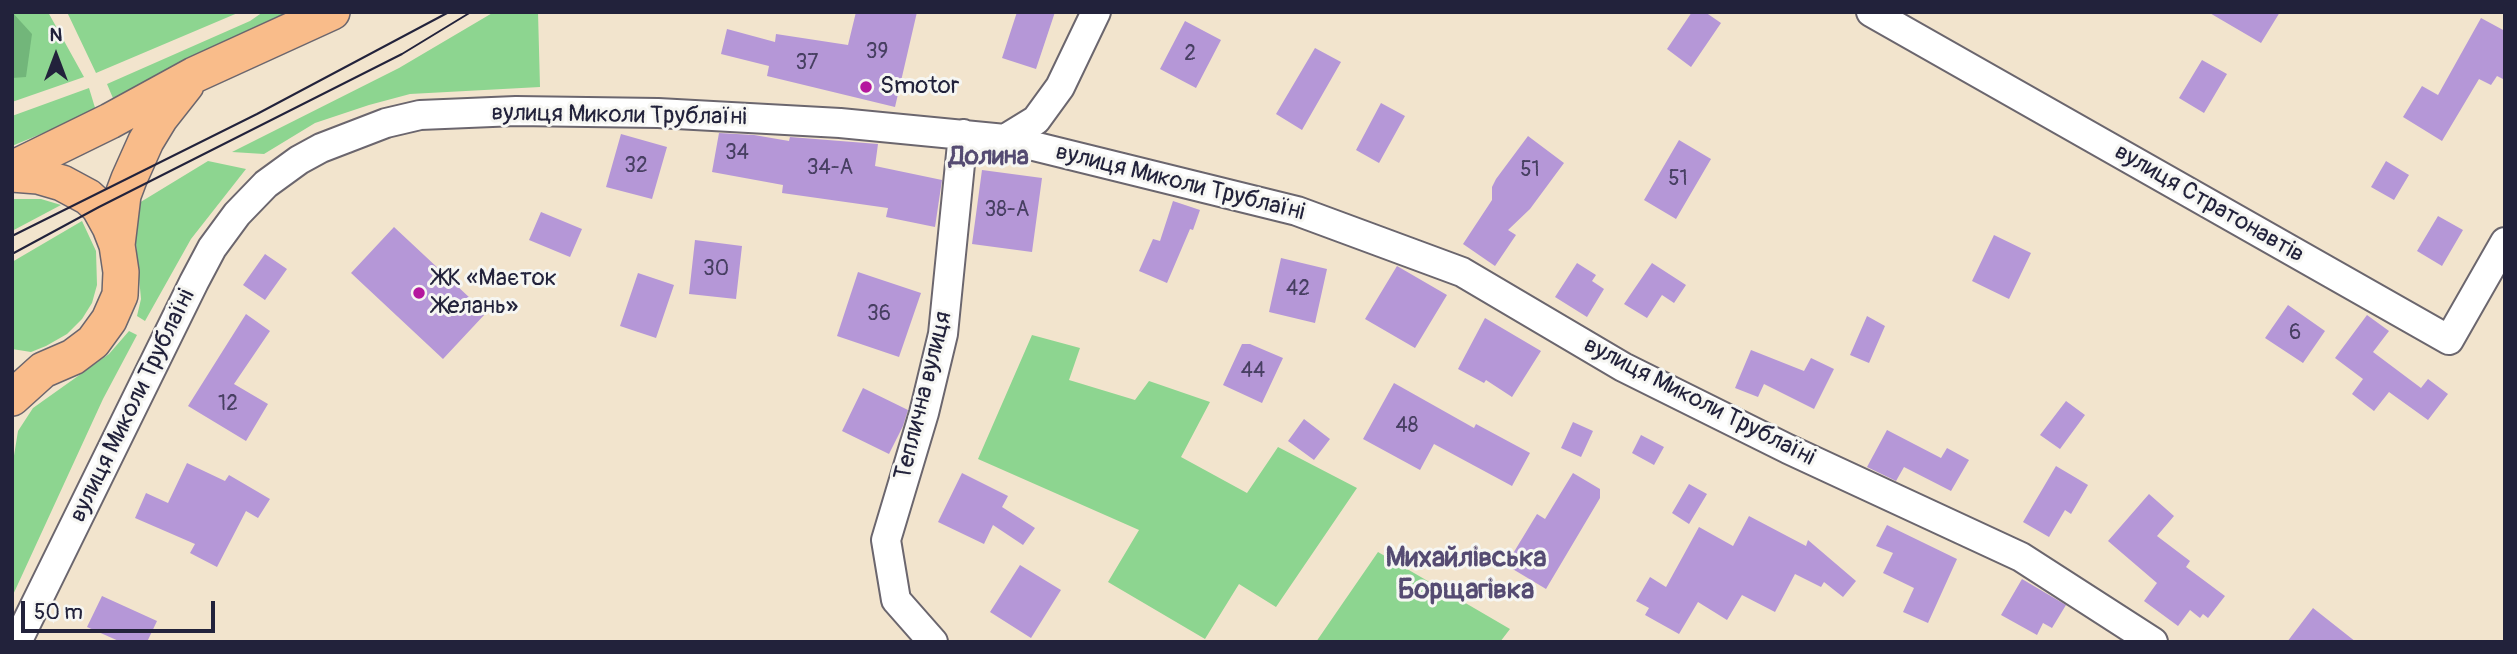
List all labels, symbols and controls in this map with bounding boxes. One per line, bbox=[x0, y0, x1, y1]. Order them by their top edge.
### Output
north arrow bbox=[21, 21, 91, 91]
text: N bbox=[50, 23, 62, 47]
house number: 39 bbox=[866, 40, 888, 66]
house number: 2 bbox=[1184, 42, 1196, 68]
house number: 37 bbox=[796, 51, 818, 77]
place label: Smotor bbox=[880, 73, 959, 101]
marker: Smotor bbox=[858, 79, 874, 95]
street label: вулиця Миколи Трублаїні bbox=[491, 99, 747, 133]
street label: вулиця Миколи Трублаїні bbox=[1053, 138, 1307, 228]
street label: вулиця Стратонавтів bbox=[2109, 138, 2309, 270]
house number: 34 bbox=[725, 141, 749, 167]
district label: Долина bbox=[949, 141, 1029, 173]
house number: 32 bbox=[624, 154, 648, 180]
house number: 34-А bbox=[807, 156, 853, 182]
house number: 51 bbox=[1520, 158, 1540, 184]
house number: 51 bbox=[1668, 167, 1688, 193]
house number: 38-А bbox=[985, 198, 1029, 224]
house number: 30 bbox=[703, 257, 729, 283]
place label: ЖК «Маєток Желань» bbox=[433, 265, 557, 321]
house number: 42 bbox=[1286, 277, 1310, 303]
street label: вулиця Миколи Трублаїні bbox=[64, 285, 202, 527]
marker: ЖК «Маєток Желань» bbox=[411, 285, 427, 301]
house number: 36 bbox=[867, 302, 891, 328]
street label: Теплична вулиця bbox=[889, 309, 959, 483]
house number: 6 bbox=[2289, 321, 2301, 347]
street label: вулиця Миколи Трублаїні bbox=[1579, 331, 1819, 473]
house number: 44 bbox=[1241, 359, 1265, 385]
house number: 12 bbox=[218, 392, 238, 418]
house number: 48 bbox=[1396, 414, 1418, 440]
district label: Михайлівська Борщагівка bbox=[1385, 542, 1547, 608]
scale bar bbox=[24, 588, 219, 632]
text: 50 m bbox=[34, 599, 83, 626]

